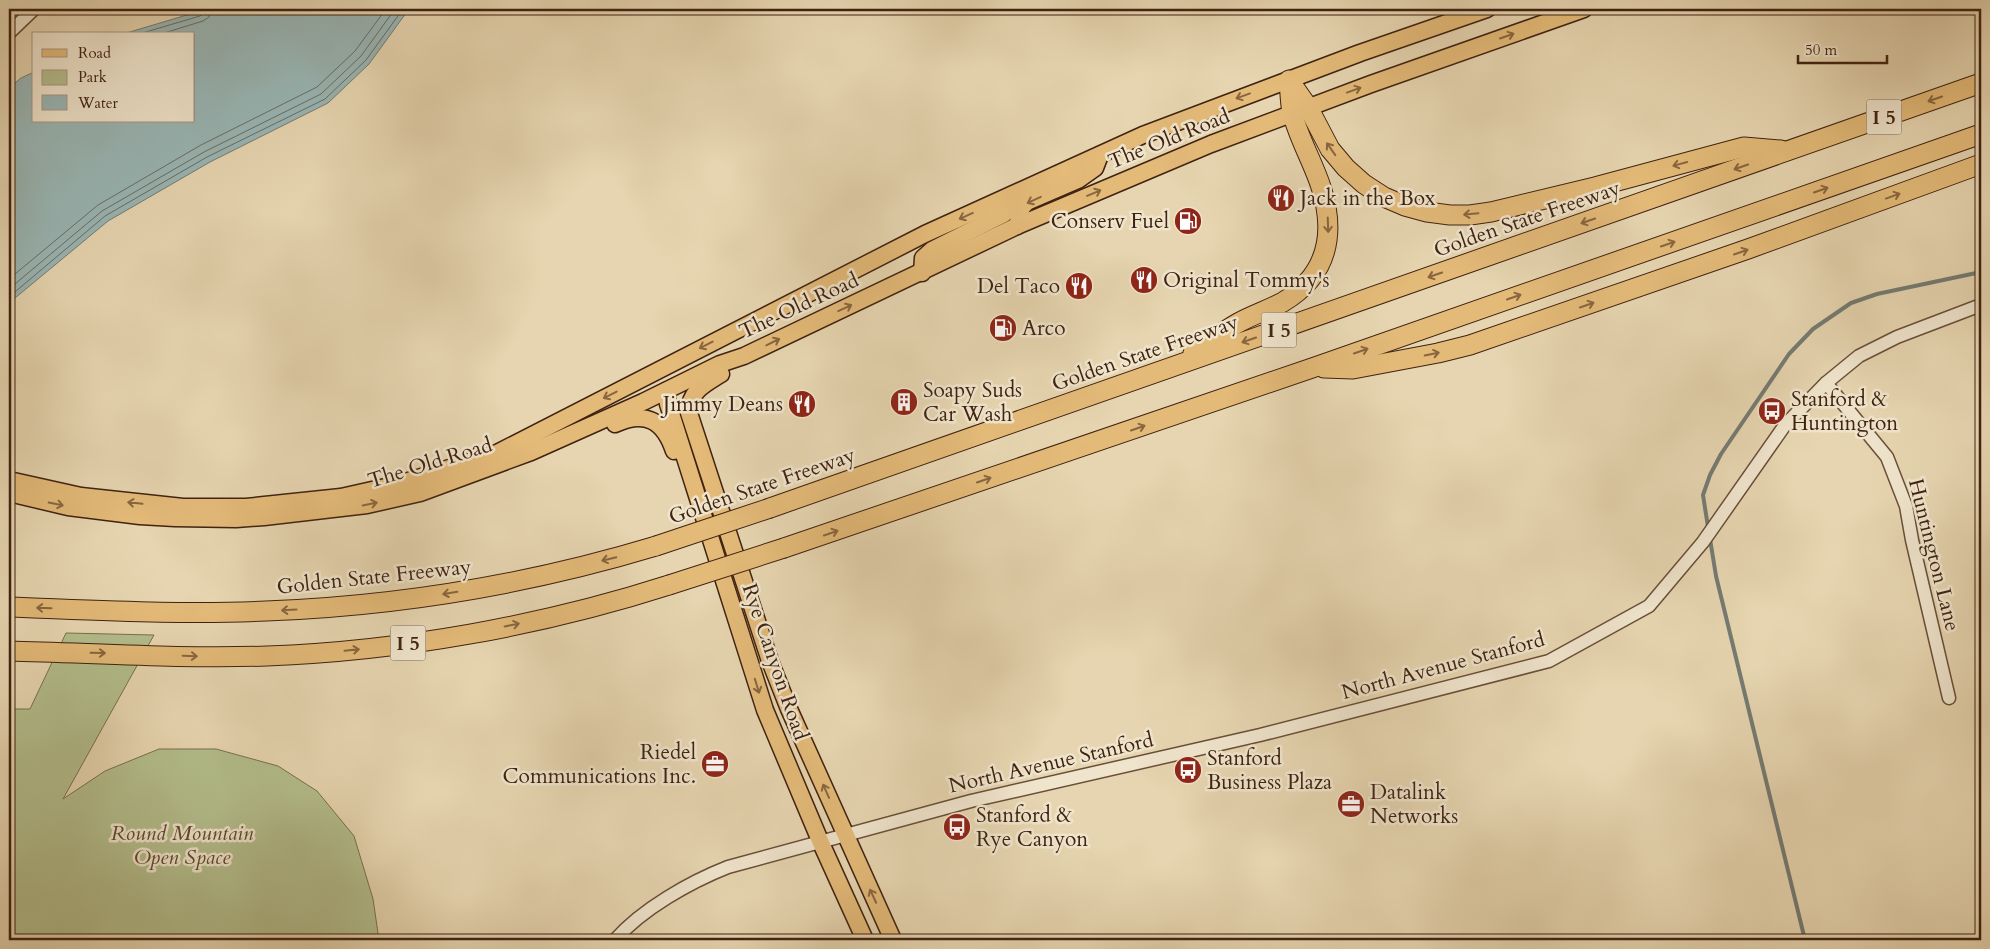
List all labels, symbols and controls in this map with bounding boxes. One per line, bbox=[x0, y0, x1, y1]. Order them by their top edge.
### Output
one-way arrow bbox=[1499, 31, 1514, 40]
legend bbox=[32, 32, 195, 122]
scale bar bbox=[1798, 32, 1886, 64]
text: 50 m bbox=[1805, 40, 1837, 60]
text: Road bbox=[78, 43, 111, 63]
text: Park bbox=[78, 67, 107, 87]
one-way arrow bbox=[1345, 85, 1361, 94]
one-way arrow bbox=[1236, 92, 1251, 101]
text: Water bbox=[77, 93, 119, 113]
one-way arrow bbox=[1928, 95, 1943, 104]
road number: I 5 bbox=[1866, 100, 1902, 134]
street label: The Old Road bbox=[1104, 101, 1234, 177]
one-way arrow bbox=[1326, 142, 1336, 156]
one-way arrow bbox=[1673, 160, 1689, 169]
one-way arrow bbox=[1734, 163, 1750, 172]
street label: Golden State Freeway bbox=[1430, 173, 1624, 265]
restaurant icon: Jack in the Box bbox=[1266, 183, 1296, 213]
place label: Jack in the Box bbox=[1297, 184, 1436, 213]
one-way arrow bbox=[1813, 185, 1828, 194]
one-way arrow bbox=[1086, 188, 1101, 197]
one-way arrow bbox=[1885, 191, 1900, 200]
one-way arrow bbox=[1027, 195, 1042, 205]
fuel station icon: Conserv Fuel bbox=[1173, 206, 1203, 236]
place label: Conserv Fuel bbox=[1051, 207, 1169, 236]
one-way arrow bbox=[1463, 209, 1479, 219]
one-way arrow bbox=[959, 211, 974, 221]
one-way arrow bbox=[1324, 217, 1333, 233]
one-way arrow bbox=[1581, 217, 1596, 226]
one-way arrow bbox=[1660, 239, 1675, 248]
one-way arrow bbox=[1732, 247, 1748, 256]
restaurant icon: Original Tommy's bbox=[1129, 265, 1159, 295]
street label: The Old Road bbox=[735, 266, 863, 346]
place label: Original Tommy's bbox=[1163, 266, 1330, 295]
restaurant icon: Del Taco bbox=[1064, 271, 1094, 301]
one-way arrow bbox=[1428, 271, 1443, 280]
place label: Del Taco bbox=[977, 272, 1060, 301]
one-way arrow bbox=[1506, 292, 1522, 301]
one-way arrow bbox=[1579, 299, 1595, 309]
one-way arrow bbox=[837, 302, 852, 312]
street label: Golden State Freeway bbox=[1048, 307, 1242, 399]
road number: I 5 bbox=[1262, 312, 1296, 348]
fuel station icon: Arco bbox=[988, 313, 1018, 343]
place label: Arco bbox=[1022, 314, 1066, 343]
one-way arrow bbox=[1241, 336, 1257, 345]
one-way arrow bbox=[765, 337, 780, 346]
one-way arrow bbox=[699, 341, 714, 350]
one-way arrow bbox=[1353, 346, 1368, 355]
one-way arrow bbox=[1424, 349, 1440, 358]
place label: Soapy Suds Car Wash bbox=[923, 376, 1022, 429]
place label: Stanford & Huntington bbox=[1791, 385, 1898, 438]
building icon: Soapy Suds Car Wash bbox=[889, 387, 919, 417]
restaurant icon: Jimmy Deans bbox=[787, 389, 817, 419]
one-way arrow bbox=[603, 390, 618, 400]
place label: Jimmy Deans bbox=[660, 390, 783, 419]
bus stop icon: Stanford & Huntington bbox=[1757, 396, 1787, 426]
one-way arrow bbox=[1130, 422, 1146, 432]
street label: The Old Road bbox=[364, 430, 496, 496]
street label: Golden State Freeway bbox=[665, 440, 859, 532]
one-way arrow bbox=[976, 475, 992, 484]
street label: Huntington Lane bbox=[1901, 476, 1967, 634]
one-way arrow bbox=[127, 498, 143, 507]
one-way arrow bbox=[361, 499, 377, 508]
one-way arrow bbox=[48, 500, 64, 510]
one-way arrow bbox=[822, 527, 838, 537]
street label: Golden State Freeway bbox=[275, 552, 473, 602]
one-way arrow bbox=[602, 555, 618, 564]
street label: Rye Canyon Road bbox=[735, 580, 815, 744]
one-way arrow bbox=[443, 588, 459, 598]
one-way arrow bbox=[36, 604, 52, 613]
one-way arrow bbox=[281, 605, 298, 615]
one-way arrow bbox=[504, 619, 520, 629]
street label: North Avenue Stanford bbox=[1338, 625, 1548, 707]
road number: I 5 bbox=[390, 626, 426, 660]
one-way arrow bbox=[344, 645, 360, 655]
one-way arrow bbox=[90, 648, 106, 658]
one-way arrow bbox=[181, 651, 197, 660]
one-way arrow bbox=[753, 678, 763, 694]
street label: North Avenue Stanford bbox=[946, 725, 1156, 801]
place label: Riedel Communications Inc. bbox=[503, 738, 696, 791]
place label: Stanford Business Plaza bbox=[1207, 744, 1332, 797]
office icon: Riedel Communications Inc. bbox=[700, 749, 730, 779]
bus stop icon: Stanford Business Plaza bbox=[1173, 755, 1203, 785]
place label: Datalink Networks bbox=[1370, 778, 1458, 831]
one-way arrow bbox=[820, 784, 830, 799]
office icon: Datalink Networks bbox=[1336, 789, 1366, 819]
place label: Stanford & Rye Canyon bbox=[976, 801, 1088, 854]
bus stop icon: Stanford & Rye Canyon bbox=[942, 812, 972, 842]
park label: Round Mountain Open Space bbox=[111, 819, 254, 872]
one-way arrow bbox=[867, 889, 877, 904]

